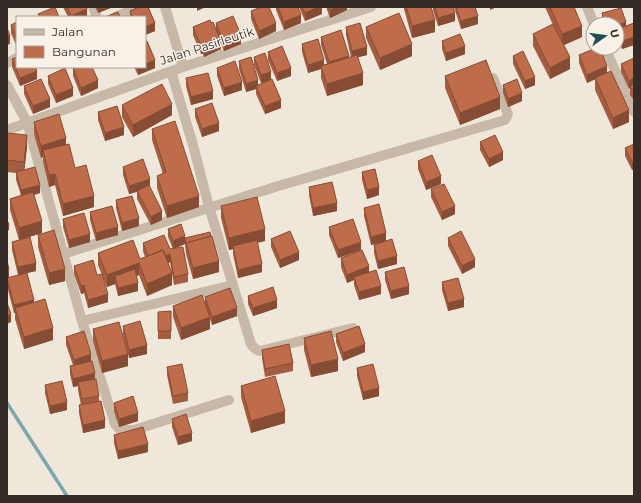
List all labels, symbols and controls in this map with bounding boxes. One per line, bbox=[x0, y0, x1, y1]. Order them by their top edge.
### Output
legend bbox=[16, 16, 146, 68]
north arrow bbox=[585, 16, 625, 56]
street label: Jalan Pasirleutik bbox=[157, 23, 256, 68]
text: Jalan bbox=[51, 24, 84, 39]
text: U bbox=[607, 28, 623, 39]
text: Bangunan bbox=[52, 44, 116, 59]

